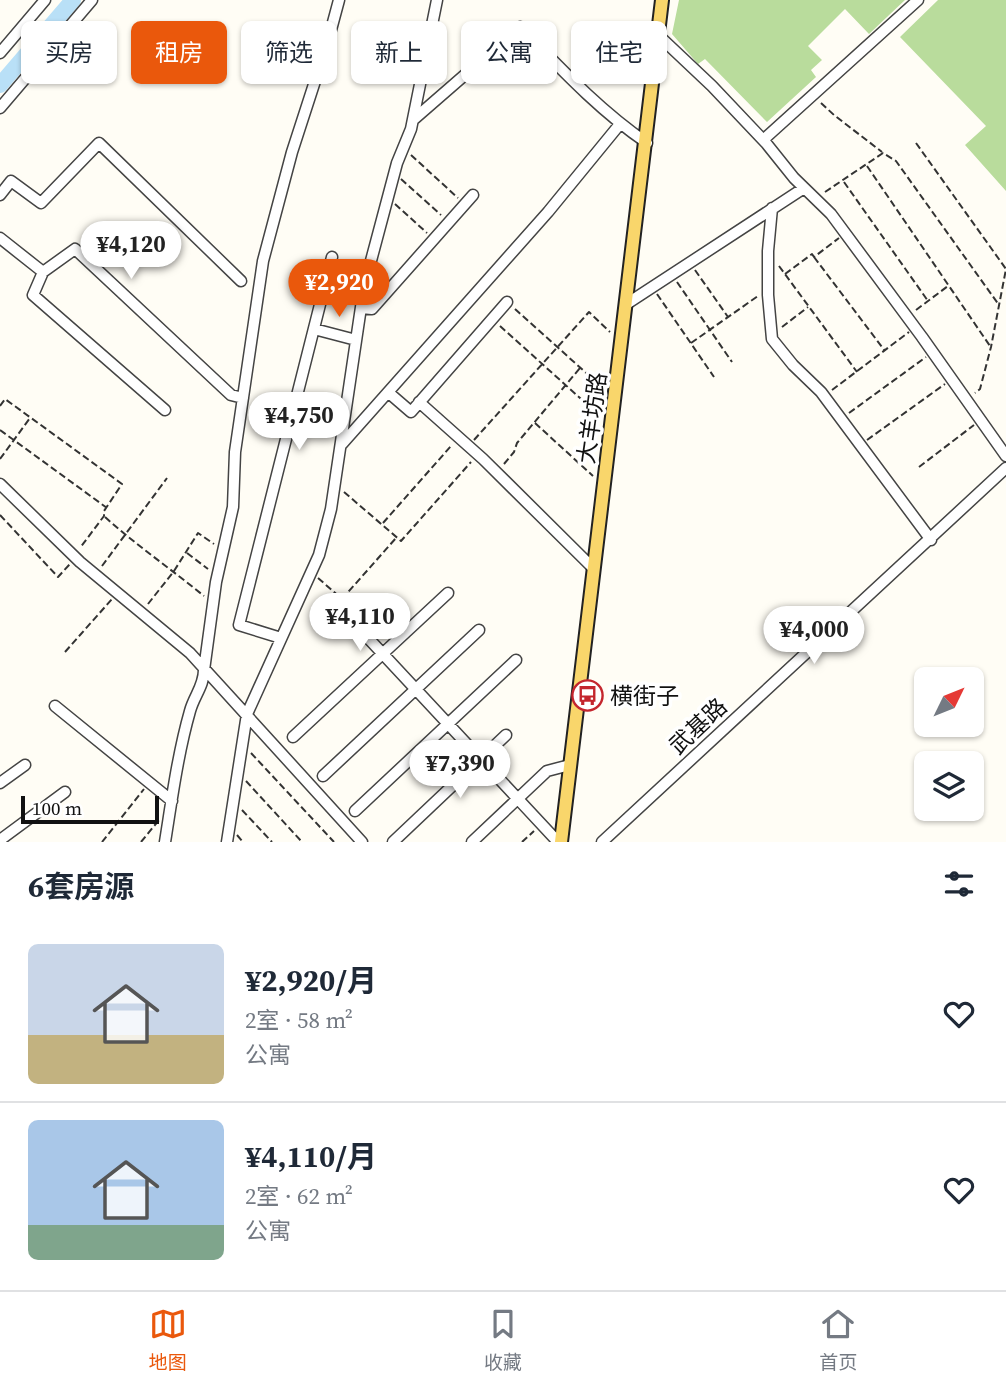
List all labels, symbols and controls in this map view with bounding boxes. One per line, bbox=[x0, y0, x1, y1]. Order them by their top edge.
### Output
chip: 买房 bbox=[21, 21, 117, 84]
chip: 租房 bbox=[131, 21, 227, 84]
chip: 筛选 bbox=[241, 21, 337, 84]
chip: 新上 bbox=[351, 21, 447, 84]
chip: 公寓 bbox=[461, 21, 557, 84]
chip: 住宅 bbox=[571, 21, 667, 84]
pin: ¥4,120 bbox=[74, 222, 188, 281]
text: ¥4,120 bbox=[96, 228, 166, 260]
pin: ¥2,920 bbox=[282, 260, 396, 319]
text: ¥2,920 bbox=[304, 266, 374, 298]
street label: 大羊坊路 bbox=[570, 370, 614, 466]
pin: ¥4,750 bbox=[242, 392, 356, 452]
text: ¥4,750 bbox=[264, 399, 334, 431]
pin: ¥4,110 bbox=[303, 594, 417, 653]
text: ¥4,110 bbox=[325, 600, 395, 632]
pin: ¥4,000 bbox=[757, 606, 871, 666]
text: ¥4,000 bbox=[779, 613, 849, 645]
north arrow bbox=[914, 667, 984, 737]
map controls bbox=[914, 667, 984, 821]
bus stop icon: 横街子 bbox=[570, 679, 604, 713]
place label: 横街子 bbox=[610, 680, 679, 712]
street label: 武基路 bbox=[662, 691, 734, 761]
pin: ¥7,390 bbox=[403, 740, 517, 800]
text: ¥7,390 bbox=[425, 747, 495, 779]
button: layers bbox=[914, 751, 984, 821]
scale bar bbox=[21, 793, 159, 825]
text: 100 m bbox=[32, 795, 82, 821]
icon: filters bbox=[940, 865, 978, 903]
text: 6套房源 bbox=[28, 866, 134, 907]
text: ¥2,920/月 bbox=[245, 960, 377, 1001]
icon: home bbox=[84, 972, 168, 1056]
icon: heart bbox=[940, 995, 978, 1033]
text: 2室 · 58 m² bbox=[245, 1004, 353, 1036]
text: 公寓 bbox=[245, 1039, 291, 1071]
text: ¥4,110/月 bbox=[245, 1136, 377, 1177]
icon: home bbox=[84, 1148, 168, 1232]
icon: heart bbox=[940, 1171, 978, 1209]
text: 2室 · 62 m² bbox=[245, 1180, 353, 1212]
text: 公寓 bbox=[245, 1215, 291, 1247]
tab: 地图 bbox=[149, 1305, 187, 1375]
tab: 收藏 bbox=[484, 1305, 522, 1375]
tab: 首页 bbox=[819, 1305, 857, 1375]

